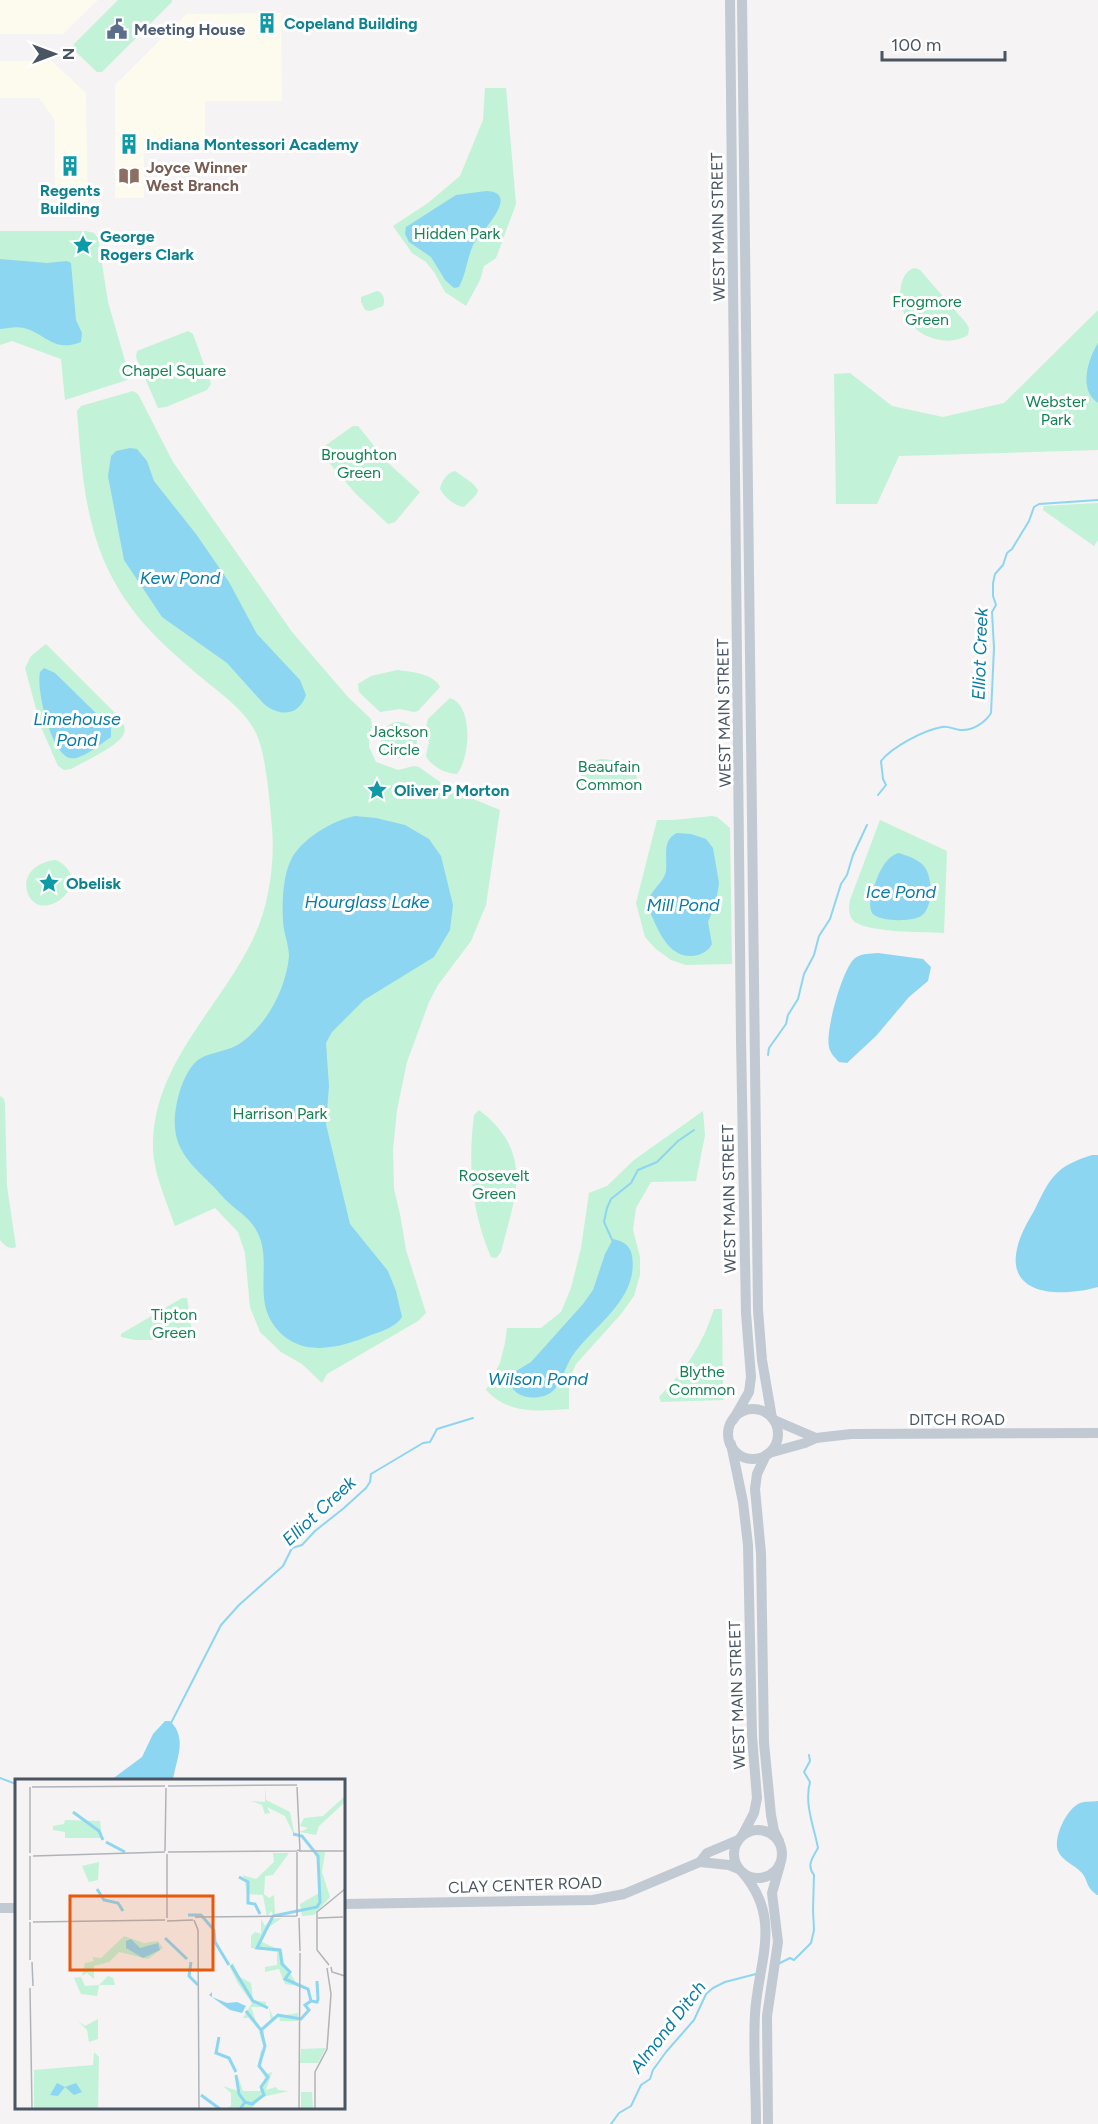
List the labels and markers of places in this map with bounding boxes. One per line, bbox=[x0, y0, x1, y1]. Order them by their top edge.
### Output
building icon: Copeland Building bbox=[255, 11, 279, 35]
place label: Copeland Building bbox=[284, 14, 418, 33]
public building icon: Meeting House bbox=[105, 17, 129, 41]
place label: Meeting House bbox=[134, 20, 245, 39]
building icon: Indiana Montessori Academy bbox=[117, 132, 141, 156]
place label: Indiana Montessori Academy bbox=[146, 135, 360, 154]
building icon: Regents Building bbox=[58, 154, 82, 178]
place label: Joyce Winner West Branch bbox=[146, 158, 247, 195]
library icon: Joyce Winner West Branch bbox=[117, 164, 141, 188]
place label: Regents Building bbox=[40, 181, 101, 218]
place label: George Rogers Clark bbox=[100, 227, 195, 264]
place icon: George Rogers Clark bbox=[71, 233, 95, 257]
place icon: Oliver P Morton bbox=[365, 778, 389, 802]
place label: Oliver P Morton bbox=[394, 781, 509, 800]
place icon: Obelisk bbox=[37, 871, 61, 895]
place label: Obelisk bbox=[66, 874, 122, 893]

